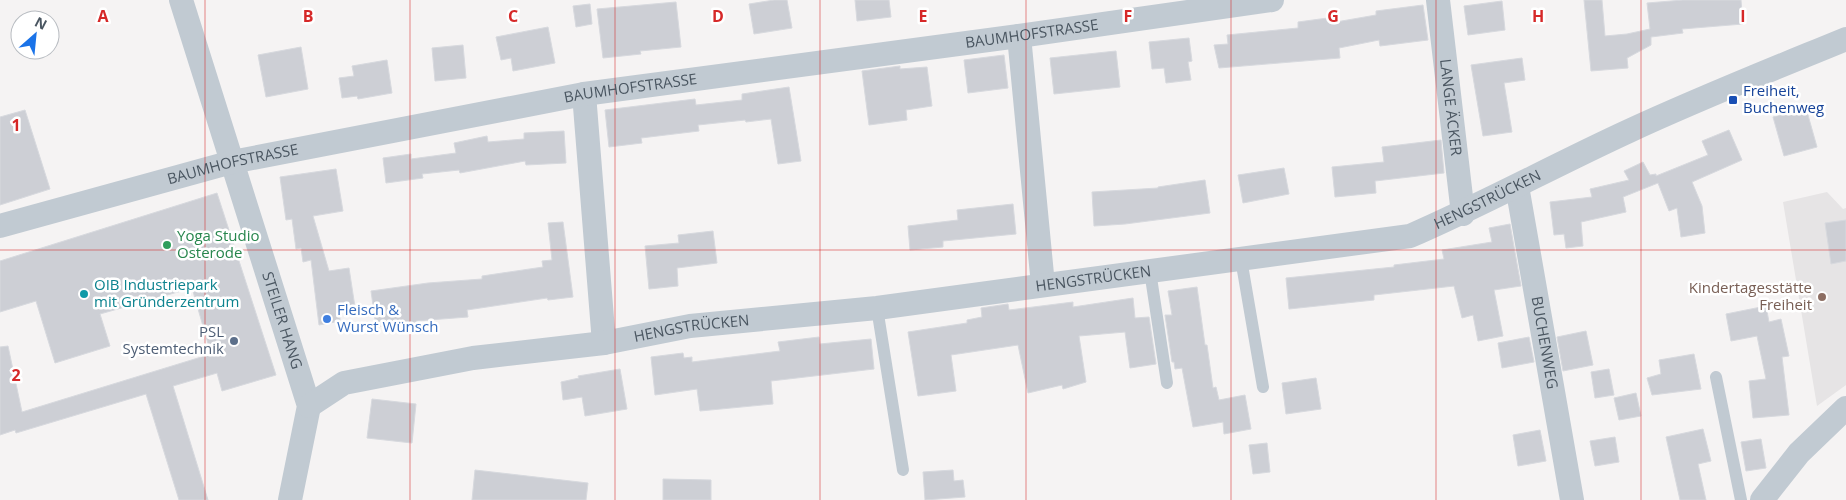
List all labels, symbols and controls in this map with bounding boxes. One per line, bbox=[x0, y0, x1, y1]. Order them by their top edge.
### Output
text: A bbox=[97, 5, 109, 27]
text: B bbox=[303, 5, 313, 27]
text: C bbox=[508, 5, 518, 27]
text: D bbox=[712, 5, 724, 27]
text: E bbox=[919, 5, 928, 27]
text: F bbox=[1124, 5, 1132, 27]
text: G bbox=[1327, 5, 1339, 27]
text: H bbox=[1532, 5, 1544, 27]
text: I bbox=[1740, 5, 1746, 27]
north arrow bbox=[10, 10, 60, 60]
text: N bbox=[32, 12, 51, 34]
street label: BAUMHOFSTRASSE bbox=[964, 14, 1100, 52]
street label: LANGE ÄCKER bbox=[1436, 58, 1467, 157]
street label: BAUMHOFSTRASSE bbox=[562, 68, 698, 107]
place label: Freiheit, Buchenweg bbox=[1743, 80, 1824, 117]
marker: Freiheit, Buchenweg bbox=[1727, 94, 1739, 106]
text: 1 bbox=[11, 114, 21, 136]
street label: BAUMHOFSTRASSE bbox=[165, 138, 300, 188]
street label: HENGSTRÜCKEN bbox=[1430, 164, 1544, 233]
place label: Yoga Studio Osterode bbox=[177, 225, 260, 262]
marker: Yoga Studio Osterode bbox=[161, 239, 173, 251]
street label: HENGSTRÜCKEN bbox=[1034, 260, 1152, 295]
street label: STEILER HANG bbox=[258, 269, 308, 371]
place label: OIB Industriepark mit Gründerzentrum bbox=[94, 274, 239, 311]
place label: Kindertagesstätte Freiheit bbox=[1689, 277, 1812, 314]
marker: OIB Industriepark mit Gründerzentrum bbox=[78, 288, 90, 300]
marker: Kindertagesstätte Freiheit bbox=[1816, 291, 1828, 303]
street label: BUCHENWEG bbox=[1527, 294, 1563, 390]
place label: Fleisch & Wurst Wünsch bbox=[337, 299, 438, 336]
street label: HENGSTRÜCKEN bbox=[632, 309, 750, 346]
marker: Fleisch & Wurst Wünsch bbox=[321, 313, 333, 325]
place label: PSL Systemtechnik bbox=[122, 321, 224, 358]
marker: PSL Systemtechnik bbox=[228, 335, 240, 347]
text: 2 bbox=[11, 364, 21, 386]

